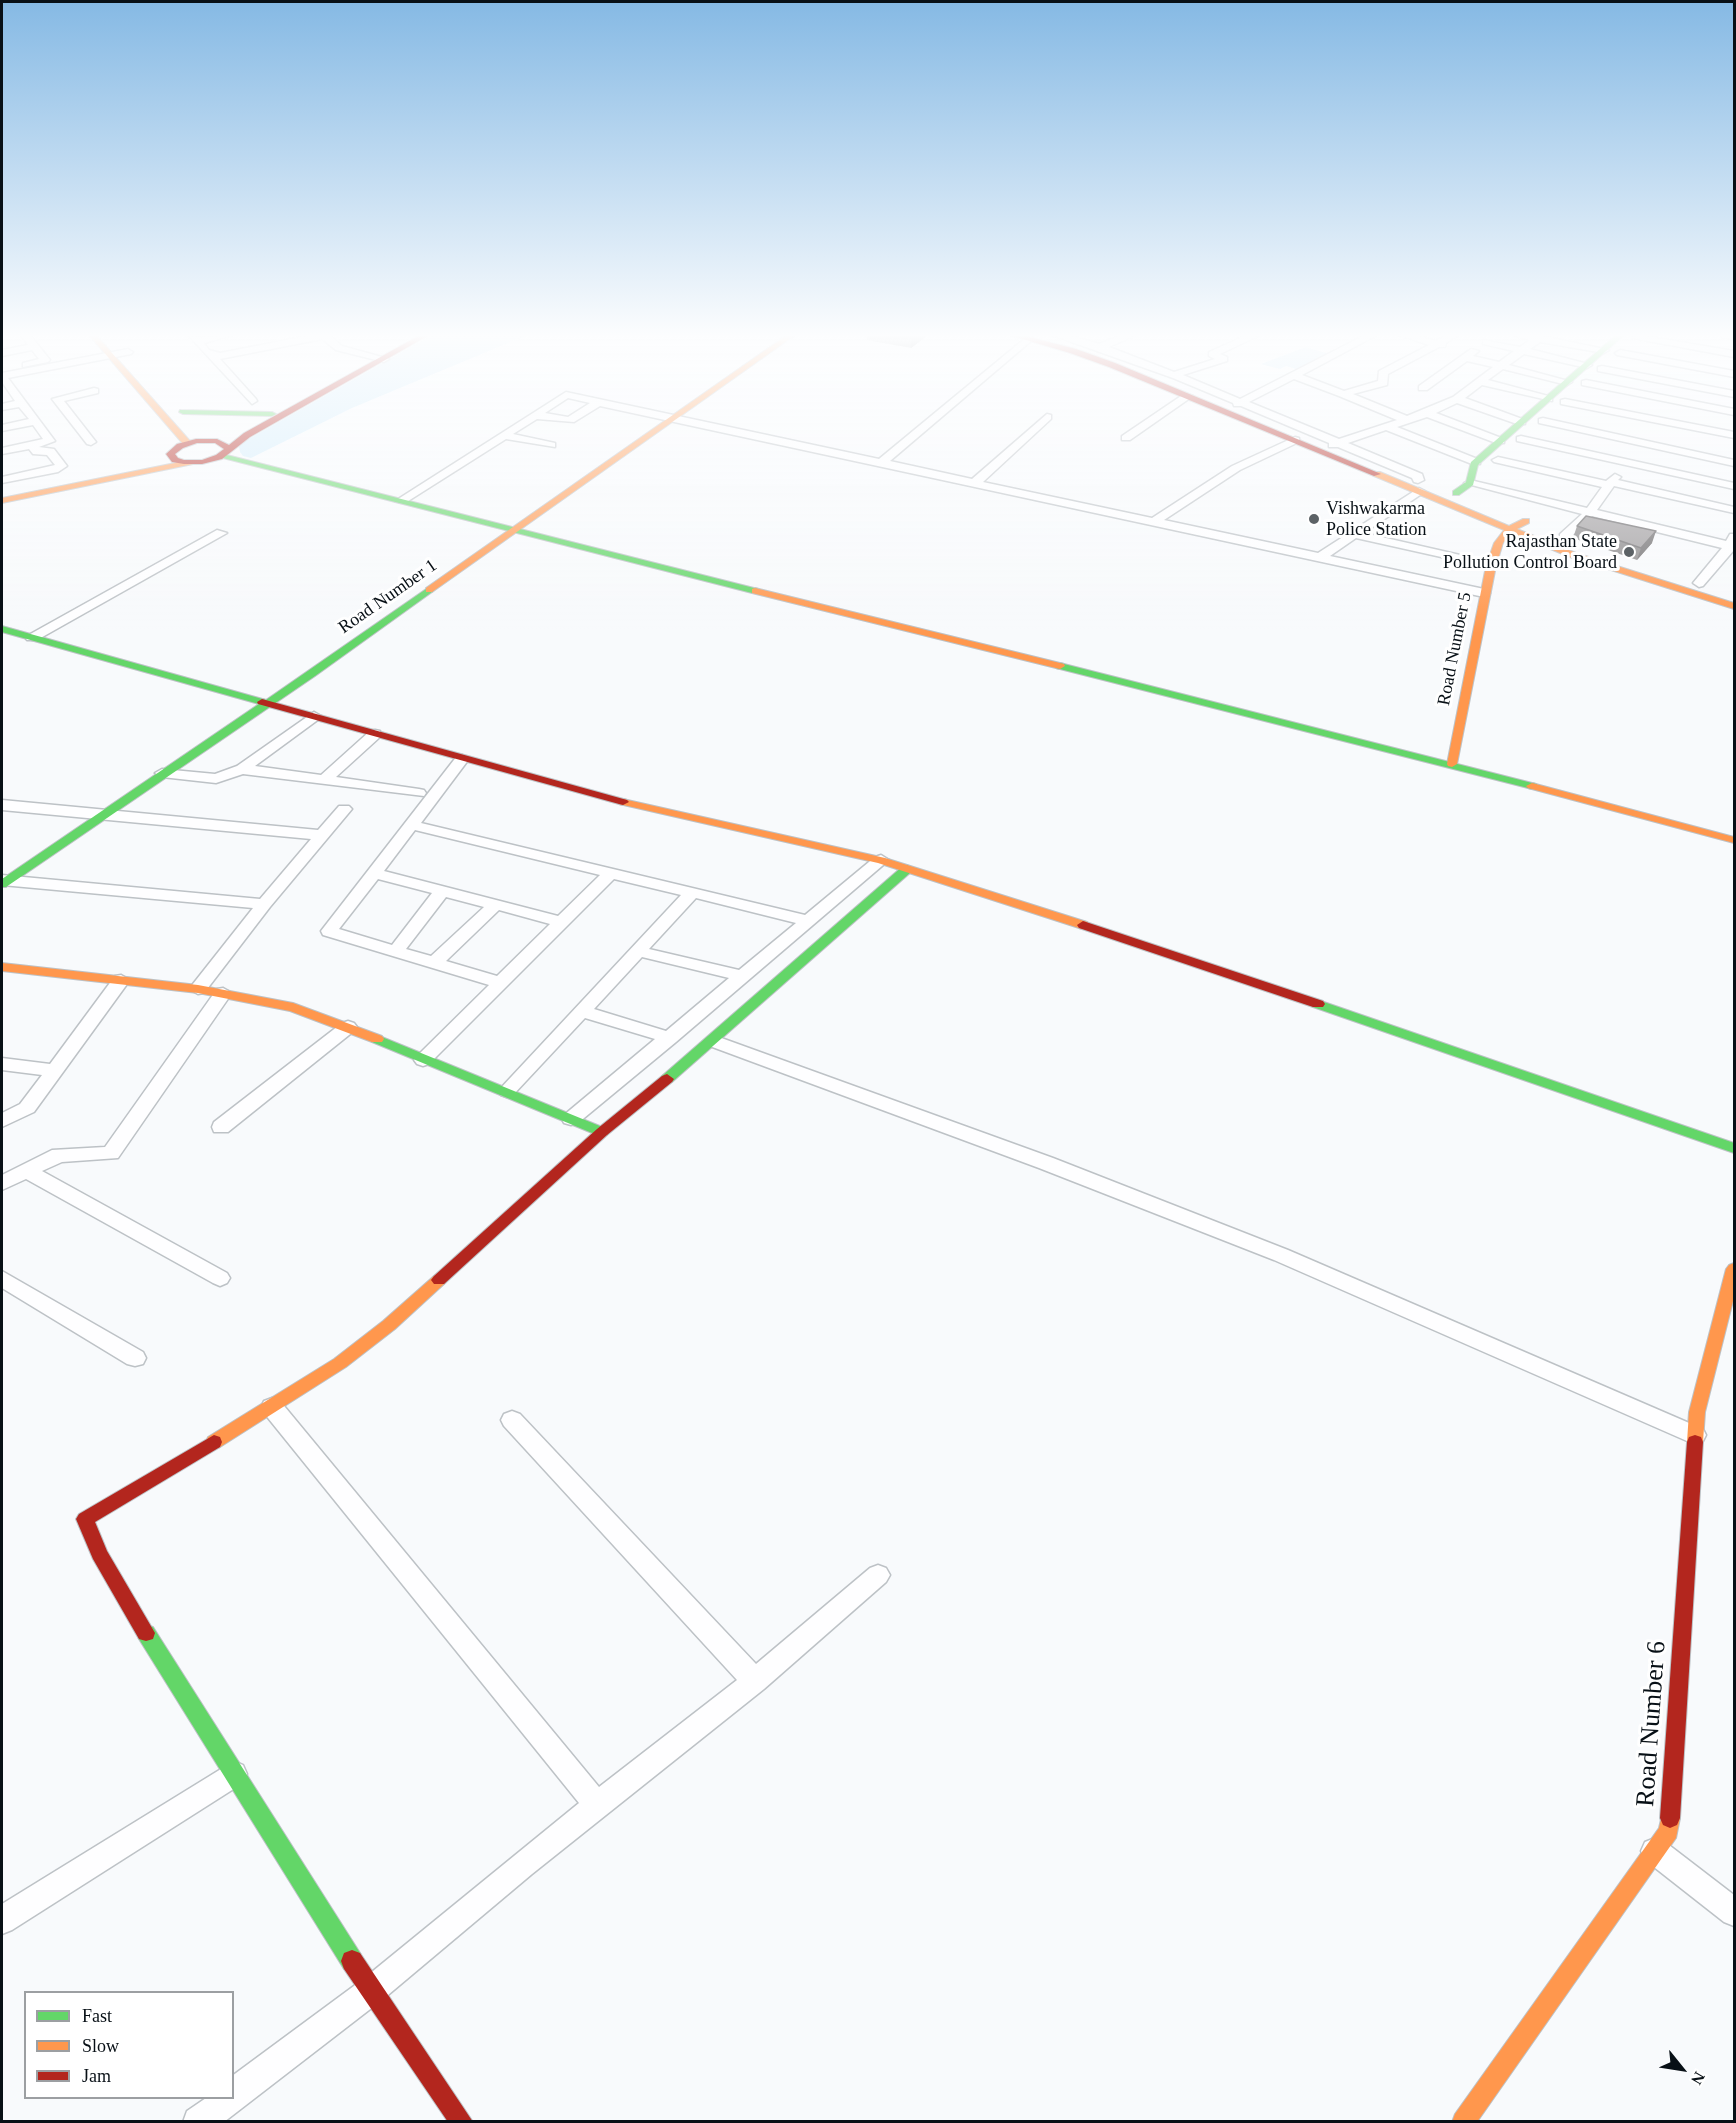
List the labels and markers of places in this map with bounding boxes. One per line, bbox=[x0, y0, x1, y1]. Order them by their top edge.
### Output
place label: Vishwakarma Police Station bbox=[1326, 498, 1426, 540]
marker: Vishwakarma Police Station bbox=[1307, 512, 1321, 526]
place label: Rajasthan State Pollution Control Board bbox=[1443, 531, 1617, 574]
marker: Rajasthan State Pollution Control Board bbox=[1622, 545, 1636, 559]

